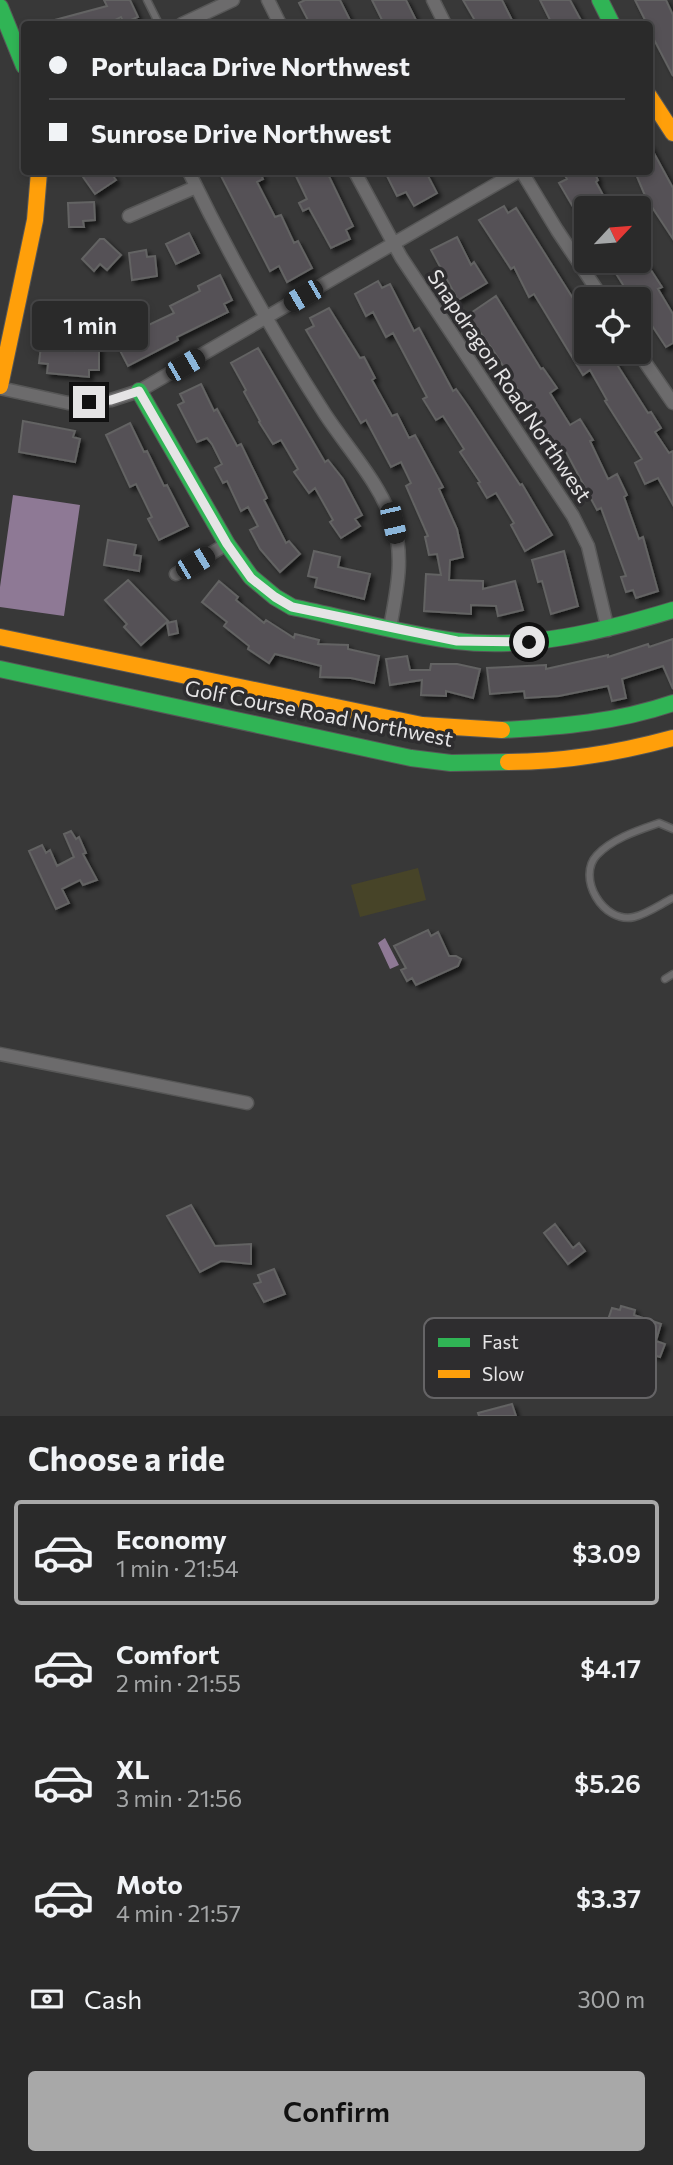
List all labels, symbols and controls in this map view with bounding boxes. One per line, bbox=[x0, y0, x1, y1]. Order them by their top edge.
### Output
text: Portulaca Drive Northwest bbox=[91, 50, 410, 81]
text: Sunrose Drive Northwest bbox=[91, 117, 391, 148]
north arrow bbox=[574, 196, 651, 273]
map controls bbox=[574, 196, 651, 364]
street label: Snapdragon Road Northwest bbox=[423, 264, 597, 506]
car bbox=[280, 276, 327, 316]
button: locate bbox=[574, 287, 651, 364]
callout: 1 min bbox=[31, 300, 147, 350]
text: 1 min bbox=[63, 311, 117, 339]
car bbox=[162, 345, 209, 385]
route end bbox=[73, 386, 105, 418]
car bbox=[379, 500, 408, 546]
car bbox=[172, 543, 219, 583]
route start bbox=[513, 626, 545, 658]
street label: Golf Course Road Northwest bbox=[183, 674, 456, 751]
legend bbox=[424, 1318, 656, 1398]
text: Fast bbox=[482, 1330, 519, 1353]
text: Slow bbox=[482, 1362, 524, 1385]
text: Choose a ride bbox=[28, 1438, 225, 1478]
icon: car bbox=[32, 1521, 95, 1584]
text: Economy bbox=[116, 1523, 227, 1554]
text: $3.09 bbox=[572, 1537, 641, 1568]
text: 1 min · 21:54 bbox=[116, 1554, 239, 1582]
icon: car bbox=[32, 1636, 95, 1699]
text: Comfort bbox=[116, 1638, 219, 1669]
text: $4.17 bbox=[580, 1652, 641, 1683]
text: 2 min · 21:55 bbox=[116, 1669, 241, 1697]
icon: car bbox=[32, 1751, 95, 1814]
text: XL bbox=[116, 1753, 150, 1784]
text: $5.26 bbox=[574, 1767, 641, 1798]
text: 3 min · 21:56 bbox=[116, 1784, 242, 1812]
icon: car bbox=[32, 1866, 95, 1929]
text: Moto bbox=[116, 1868, 183, 1899]
text: $3.37 bbox=[576, 1882, 641, 1913]
text: 4 min · 21:57 bbox=[116, 1899, 241, 1927]
icon: cash bbox=[28, 1980, 66, 2018]
text: Cash bbox=[84, 1983, 142, 2014]
text: 300 m bbox=[577, 1985, 645, 2013]
button: Confirm bbox=[28, 2071, 645, 2151]

